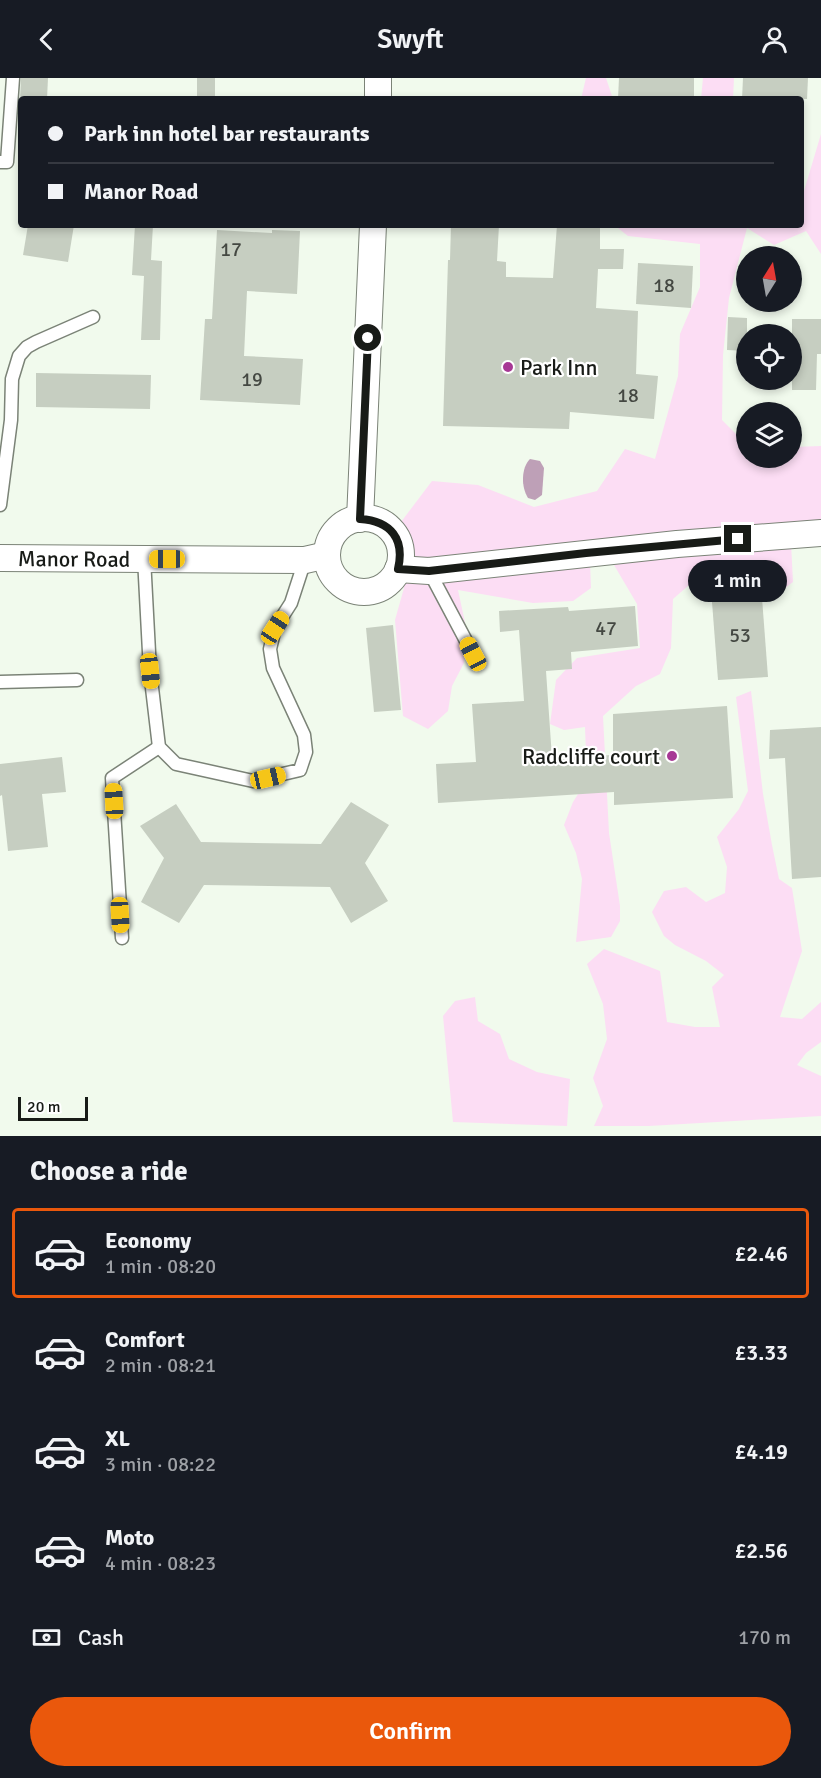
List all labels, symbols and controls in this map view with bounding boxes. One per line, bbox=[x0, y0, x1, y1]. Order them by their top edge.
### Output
icon: back bbox=[30, 23, 63, 56]
text: Swyft bbox=[377, 23, 444, 56]
icon: person bbox=[758, 23, 791, 56]
text: Park inn hotel bar restaurants bbox=[84, 120, 370, 147]
text: Manor Road bbox=[84, 178, 198, 205]
house number: 17 bbox=[220, 237, 242, 262]
north arrow bbox=[736, 246, 802, 312]
map controls bbox=[736, 246, 802, 468]
house number: 18 bbox=[653, 273, 675, 298]
route start bbox=[354, 324, 381, 351]
button: locate bbox=[736, 324, 802, 390]
place label: Park Inn bbox=[520, 354, 598, 381]
marker: Park Inn bbox=[501, 360, 515, 374]
house number: 19 bbox=[241, 367, 263, 392]
house number: 18 bbox=[617, 383, 639, 408]
button: layers bbox=[736, 402, 802, 468]
route end bbox=[724, 525, 751, 552]
street label: Manor Road bbox=[18, 545, 130, 572]
car bbox=[149, 550, 185, 568]
callout: 1 min bbox=[688, 560, 788, 602]
text: 1 min bbox=[714, 568, 761, 593]
car bbox=[258, 608, 292, 648]
house number: 47 bbox=[595, 616, 617, 641]
house number: 53 bbox=[729, 623, 751, 648]
car bbox=[457, 634, 489, 674]
car bbox=[139, 652, 161, 690]
place label: Radcliffe court bbox=[522, 743, 660, 770]
marker: Radcliffe court bbox=[665, 749, 679, 763]
car bbox=[248, 765, 288, 791]
car bbox=[104, 783, 124, 819]
car bbox=[110, 897, 130, 933]
scale bar bbox=[18, 1094, 88, 1122]
text: 20 m bbox=[27, 1097, 61, 1117]
text: Choose a ride bbox=[30, 1155, 188, 1188]
icon: car bbox=[33, 1226, 87, 1280]
text: Economy bbox=[105, 1227, 191, 1254]
text: £2.46 bbox=[734, 1240, 788, 1267]
text: 1 min · 08:20 bbox=[105, 1254, 216, 1279]
icon: car bbox=[33, 1325, 87, 1379]
text: Comfort bbox=[105, 1326, 185, 1353]
text: £3.33 bbox=[734, 1339, 788, 1366]
text: 2 min · 08:21 bbox=[105, 1353, 216, 1378]
icon: car bbox=[33, 1424, 87, 1478]
text: XL bbox=[105, 1425, 130, 1452]
text: £4.19 bbox=[734, 1438, 788, 1465]
text: 3 min · 08:22 bbox=[105, 1452, 216, 1477]
icon: car bbox=[33, 1523, 87, 1577]
text: Moto bbox=[105, 1524, 154, 1551]
text: £2.56 bbox=[734, 1537, 788, 1564]
text: 4 min · 08:23 bbox=[105, 1551, 216, 1576]
icon: cash bbox=[30, 1621, 63, 1654]
text: Cash bbox=[78, 1624, 124, 1651]
text: 170 m bbox=[738, 1625, 791, 1650]
button: Confirm bbox=[30, 1697, 791, 1766]

